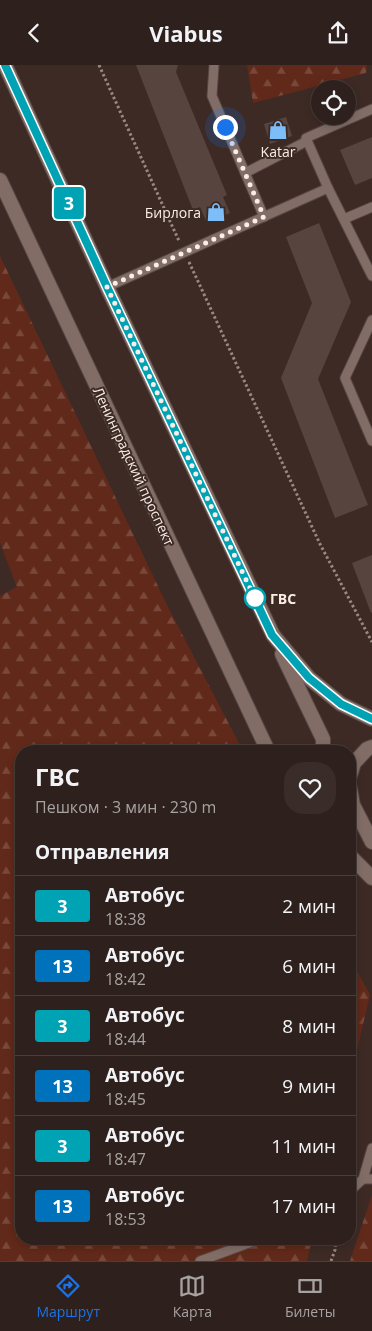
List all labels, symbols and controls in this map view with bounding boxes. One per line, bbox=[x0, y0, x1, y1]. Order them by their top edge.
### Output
text: Viabus bbox=[149, 18, 223, 48]
icon: back bbox=[20, 19, 48, 47]
icon: share bbox=[324, 19, 352, 47]
map controls bbox=[311, 80, 356, 125]
button: locate bbox=[311, 80, 356, 125]
your location bbox=[213, 115, 238, 140]
shop icon: Katar bbox=[267, 119, 289, 141]
place label: Katar bbox=[261, 142, 296, 161]
line badge: 3 bbox=[53, 187, 85, 219]
text: 3 bbox=[64, 191, 74, 215]
shop icon: Бирлога bbox=[205, 201, 227, 223]
place label: Бирлога bbox=[145, 203, 201, 222]
street label: Ленинградский проспект bbox=[89, 384, 179, 549]
marker: ГВС bbox=[244, 587, 266, 609]
place label: ГВС bbox=[270, 589, 296, 608]
text: ГВС bbox=[35, 760, 80, 793]
button: heart bbox=[284, 762, 336, 814]
text: Пешком · 3 мин · 230 m bbox=[35, 796, 216, 818]
text: Отправления bbox=[35, 839, 169, 865]
text: Автобус bbox=[105, 882, 185, 908]
text: 2 мин bbox=[282, 893, 336, 919]
text: 3 bbox=[57, 894, 68, 918]
text: 18:38 bbox=[105, 908, 146, 930]
text: Автобус bbox=[105, 942, 185, 968]
text: 6 мин bbox=[282, 953, 336, 979]
text: 13 bbox=[52, 954, 73, 978]
text: 18:42 bbox=[105, 968, 146, 990]
text: Автобус bbox=[105, 1002, 185, 1028]
text: 8 мин bbox=[282, 1013, 336, 1039]
text: 3 bbox=[57, 1014, 68, 1038]
text: 18:44 bbox=[105, 1028, 146, 1050]
text: Автобус bbox=[105, 1062, 185, 1088]
text: 9 мин bbox=[282, 1073, 336, 1099]
text: 13 bbox=[52, 1074, 73, 1098]
text: 18:45 bbox=[105, 1088, 146, 1110]
text: Автобус bbox=[105, 1122, 185, 1148]
text: 11 мин bbox=[271, 1133, 336, 1159]
text: 3 bbox=[57, 1134, 68, 1158]
text: 18:47 bbox=[105, 1148, 146, 1170]
text: Автобус bbox=[105, 1182, 185, 1208]
text: 17 мин bbox=[271, 1193, 336, 1219]
text: 13 bbox=[52, 1194, 73, 1218]
text: 18:53 bbox=[105, 1208, 146, 1230]
tab: Маршрут bbox=[36, 1272, 100, 1321]
tab: Карта bbox=[173, 1272, 212, 1321]
tab: Билеты bbox=[285, 1272, 336, 1321]

